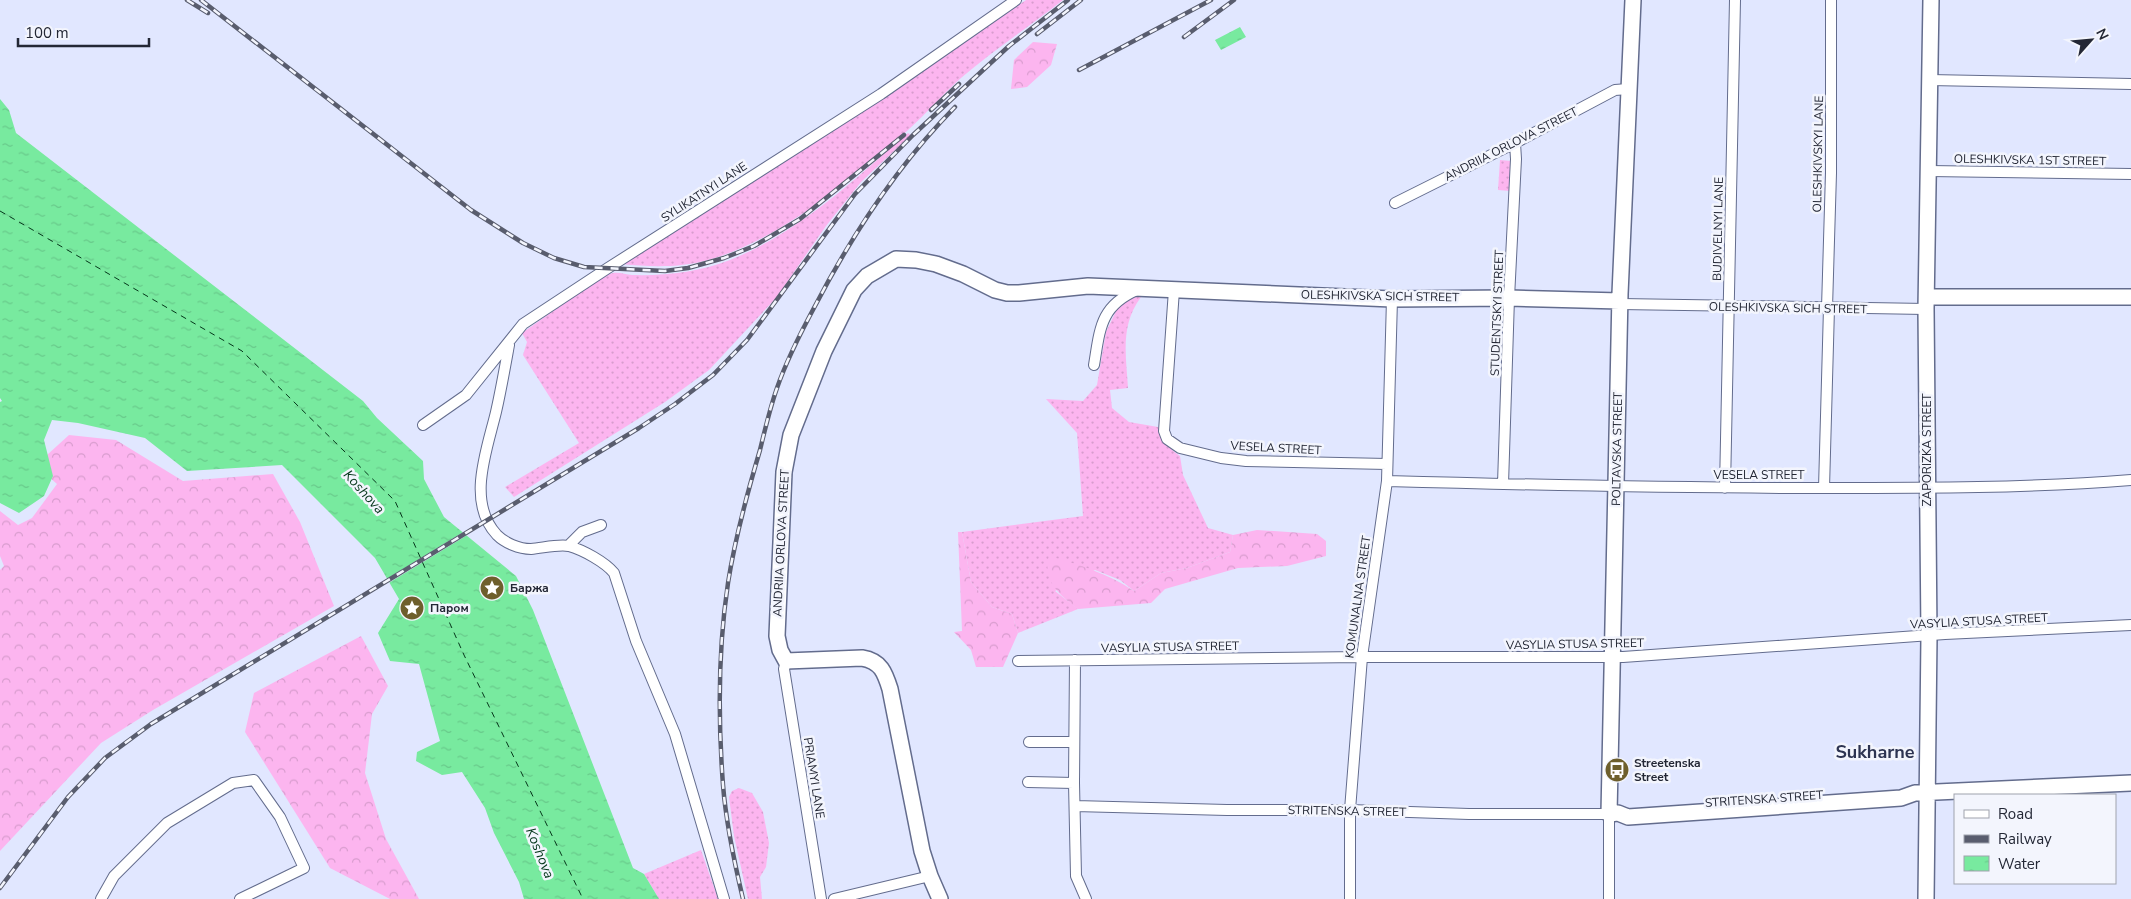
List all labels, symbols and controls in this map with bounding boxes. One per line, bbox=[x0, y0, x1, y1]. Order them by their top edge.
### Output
scale bar bbox=[18, 15, 149, 47]
north arrow bbox=[2066, 15, 2116, 65]
text: 100 m bbox=[25, 23, 69, 43]
text: N bbox=[2091, 25, 2113, 43]
street label: OLESHKIVSKYI LANE bbox=[1809, 96, 1827, 212]
street label: ANDRIIA ORLOVA STREET bbox=[1442, 103, 1581, 185]
street label: OLESHKIVSKA 1ST STREET bbox=[1954, 151, 2107, 169]
street label: SYLIKATNYI LANE bbox=[658, 158, 750, 226]
street label: BUDIVELNYI LANE bbox=[1709, 177, 1727, 281]
street label: STUDENTSKYI STREET bbox=[1487, 249, 1507, 376]
street label: OLESHKIVSKA SICH STREET bbox=[1301, 287, 1460, 305]
street label: OLESHKIVSKA SICH STREET bbox=[1709, 299, 1868, 317]
street label: POLTAVSKA STREET bbox=[1608, 391, 1626, 506]
street label: ZAPORIZKA STREET bbox=[1919, 393, 1935, 507]
street label: VESELA STREET bbox=[1229, 438, 1323, 458]
water label: Koshova bbox=[339, 466, 389, 518]
street label: VESELA STREET bbox=[1712, 467, 1805, 483]
street label: ANDRIIA ORLOVA STREET bbox=[769, 468, 793, 617]
street label: KOMUNALNA STREET bbox=[1341, 534, 1375, 659]
place icon: Баржа bbox=[479, 575, 505, 601]
place label: Баржа bbox=[510, 580, 549, 596]
place icon: Паром bbox=[399, 595, 425, 621]
place label: Паром bbox=[430, 600, 469, 616]
street label: VASYLIA STUSA STREET bbox=[1909, 609, 2049, 633]
street label: VASYLIA STUSA STREET bbox=[1505, 635, 1645, 653]
street label: VASYLIA STUSA STREET bbox=[1100, 638, 1240, 656]
street label: PRIAMYI LANE bbox=[800, 736, 828, 820]
district label: Sukharne bbox=[1835, 740, 1915, 764]
place label: Streetenska Street bbox=[1634, 755, 1701, 785]
bus stop icon: Streetenska Street bbox=[1604, 757, 1630, 783]
street label: STRITENSKA STREET bbox=[1704, 787, 1824, 811]
legend bbox=[1954, 794, 2116, 884]
street label: STRITENSKA STREET bbox=[1288, 802, 1407, 820]
text: Road bbox=[1998, 804, 2033, 824]
water label: Koshova bbox=[521, 825, 559, 881]
text: Railway bbox=[1998, 829, 2052, 849]
text: Water bbox=[1998, 854, 2041, 874]

